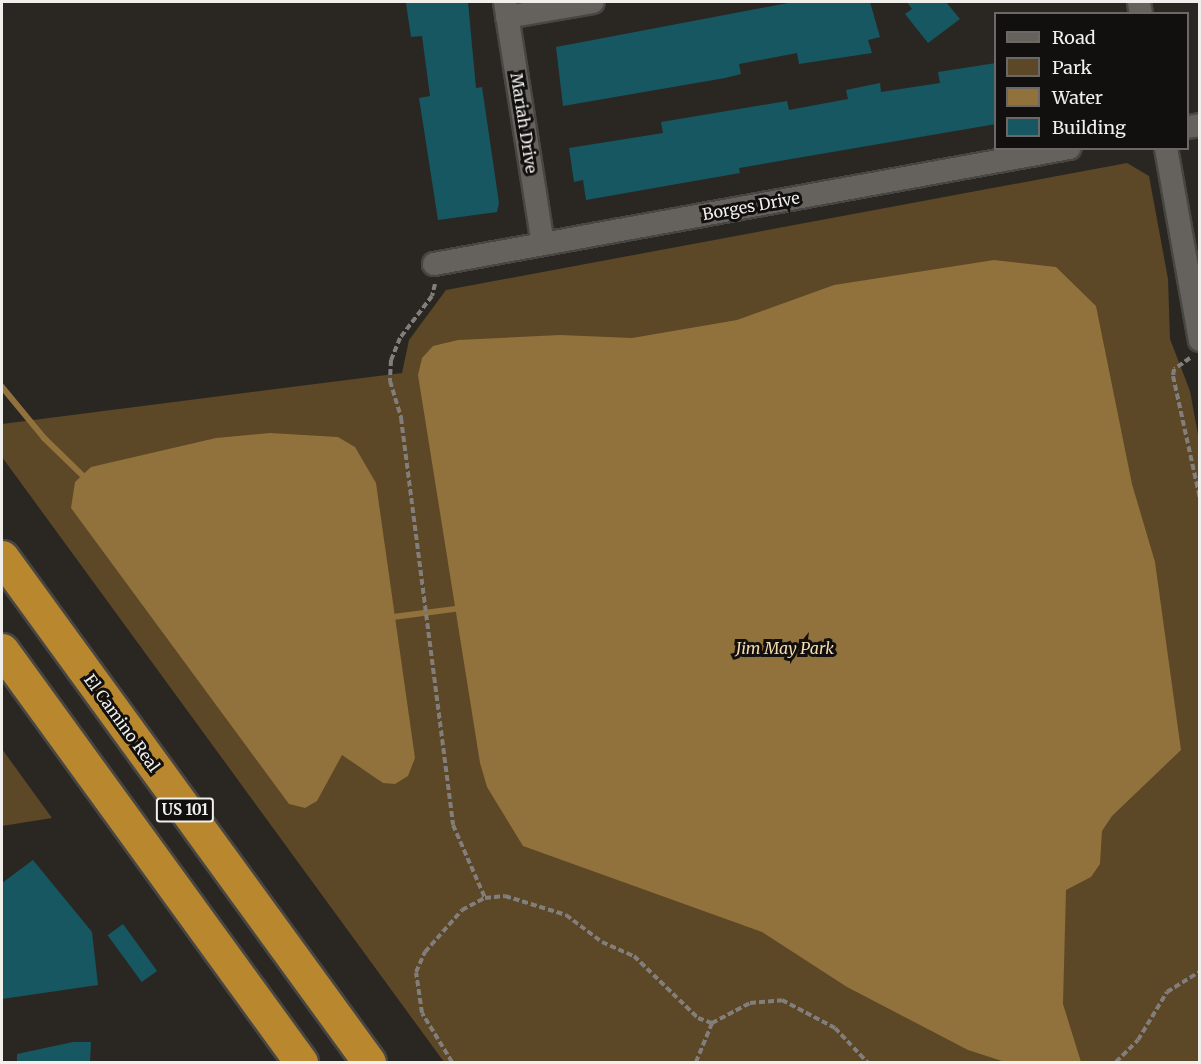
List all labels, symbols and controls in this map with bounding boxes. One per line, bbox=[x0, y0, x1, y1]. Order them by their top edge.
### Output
legend bbox=[994, 12, 1189, 150]
text: Road bbox=[1052, 26, 1096, 49]
text: Park bbox=[1052, 56, 1092, 79]
street label: Mariah Drive bbox=[507, 71, 541, 175]
text: Water bbox=[1052, 86, 1103, 109]
text: Building bbox=[1052, 116, 1126, 139]
street label: Borges Drive bbox=[701, 188, 801, 224]
park label: Jim May Park bbox=[736, 638, 834, 658]
street label: El Camino Real bbox=[80, 670, 164, 776]
road number: US 101 bbox=[155, 798, 215, 822]

